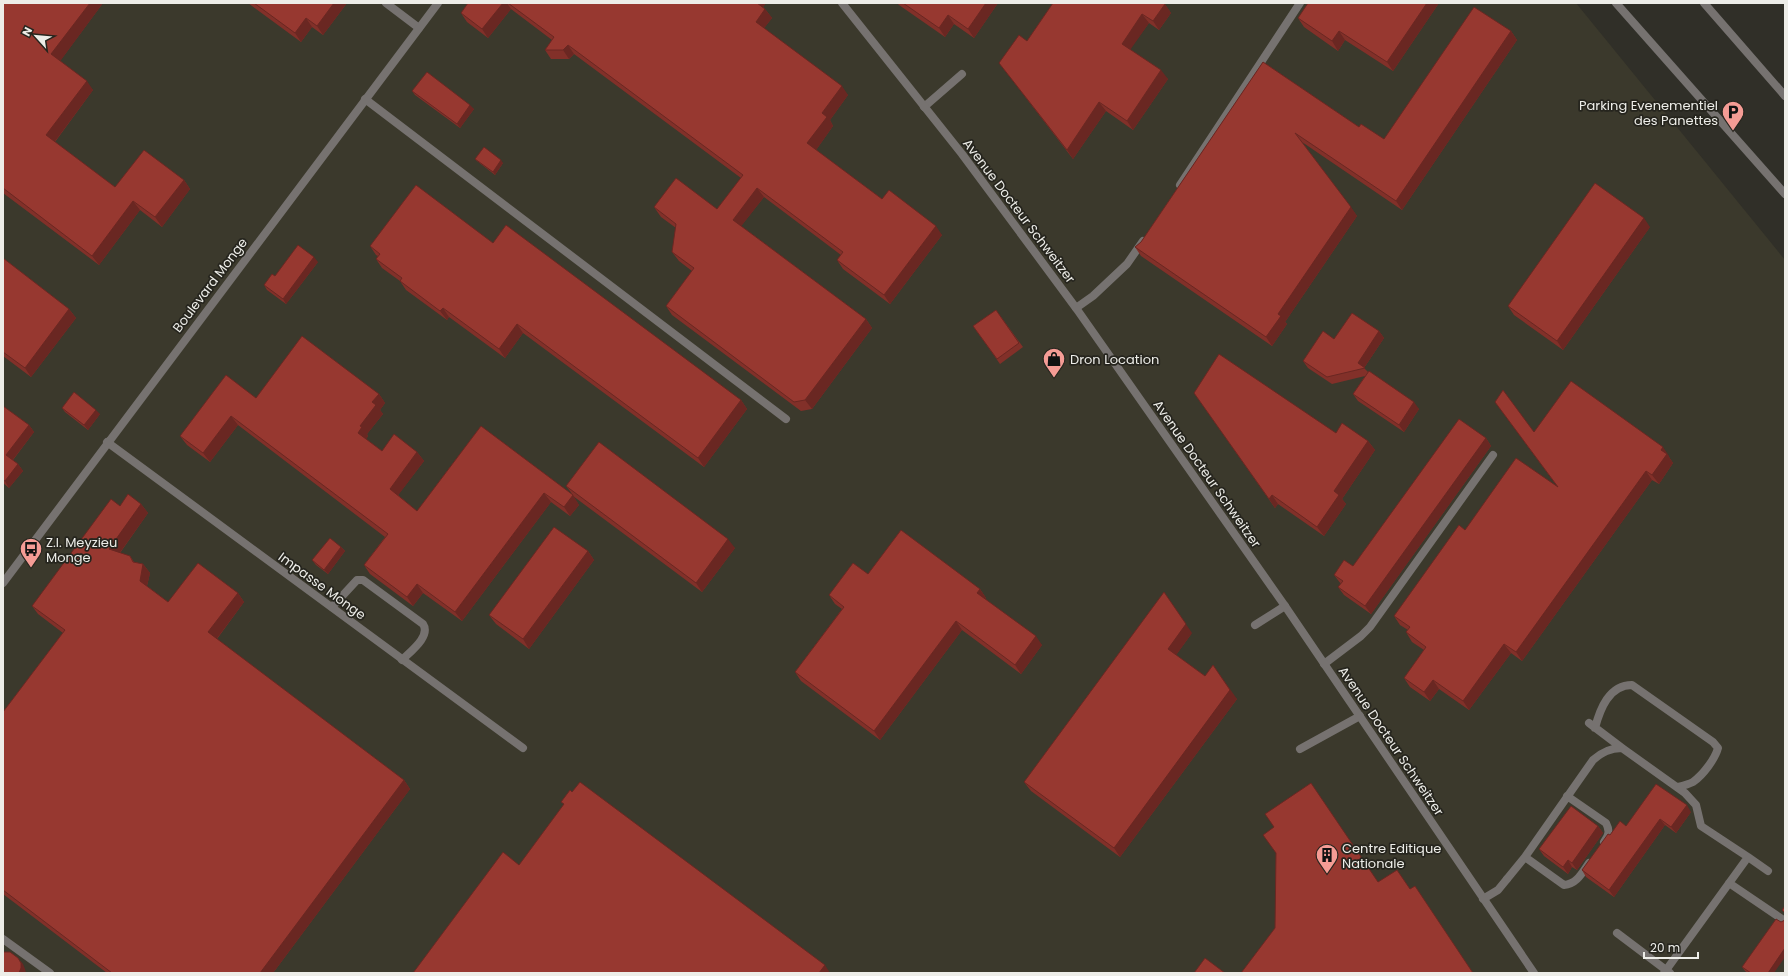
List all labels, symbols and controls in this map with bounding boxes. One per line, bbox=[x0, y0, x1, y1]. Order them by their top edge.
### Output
north arrow bbox=[16, 16, 56, 56]
text: N bbox=[18, 24, 36, 39]
place label: Parking Evenementiel des Panettes bbox=[1579, 96, 1718, 130]
parking icon: Parking Evenementiel des Panettes bbox=[1720, 99, 1746, 132]
street label: Avenue Docteur Schweitzer bbox=[958, 135, 1080, 287]
street label: Boulevard Monge bbox=[168, 234, 252, 336]
shop icon: Dron Location bbox=[1041, 346, 1067, 379]
place label: Dron Location bbox=[1070, 350, 1159, 369]
street label: Avenue Docteur Schweitzer bbox=[1149, 396, 1265, 552]
place label: Z.I. Meyzieu Monge bbox=[46, 533, 117, 567]
bus stop icon: Z.I. Meyzieu Monge bbox=[18, 536, 44, 569]
street label: Impasse Monge bbox=[274, 548, 370, 624]
street label: Avenue Docteur Schweitzer bbox=[1334, 663, 1448, 820]
place label: Centre Editique Nationale bbox=[1342, 839, 1441, 873]
building icon: Centre Editique Nationale bbox=[1314, 842, 1340, 875]
scale bar bbox=[1644, 934, 1698, 960]
text: 20 m bbox=[1650, 939, 1680, 956]

